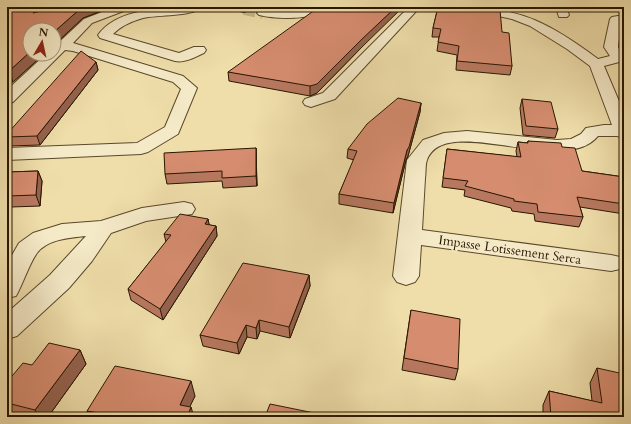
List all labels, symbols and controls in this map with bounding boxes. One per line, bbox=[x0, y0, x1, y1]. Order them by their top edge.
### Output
north arrow bbox=[22, 22, 62, 62]
text: N bbox=[38, 24, 50, 41]
street label: Impasse Lotissement Serca bbox=[437, 231, 583, 269]

